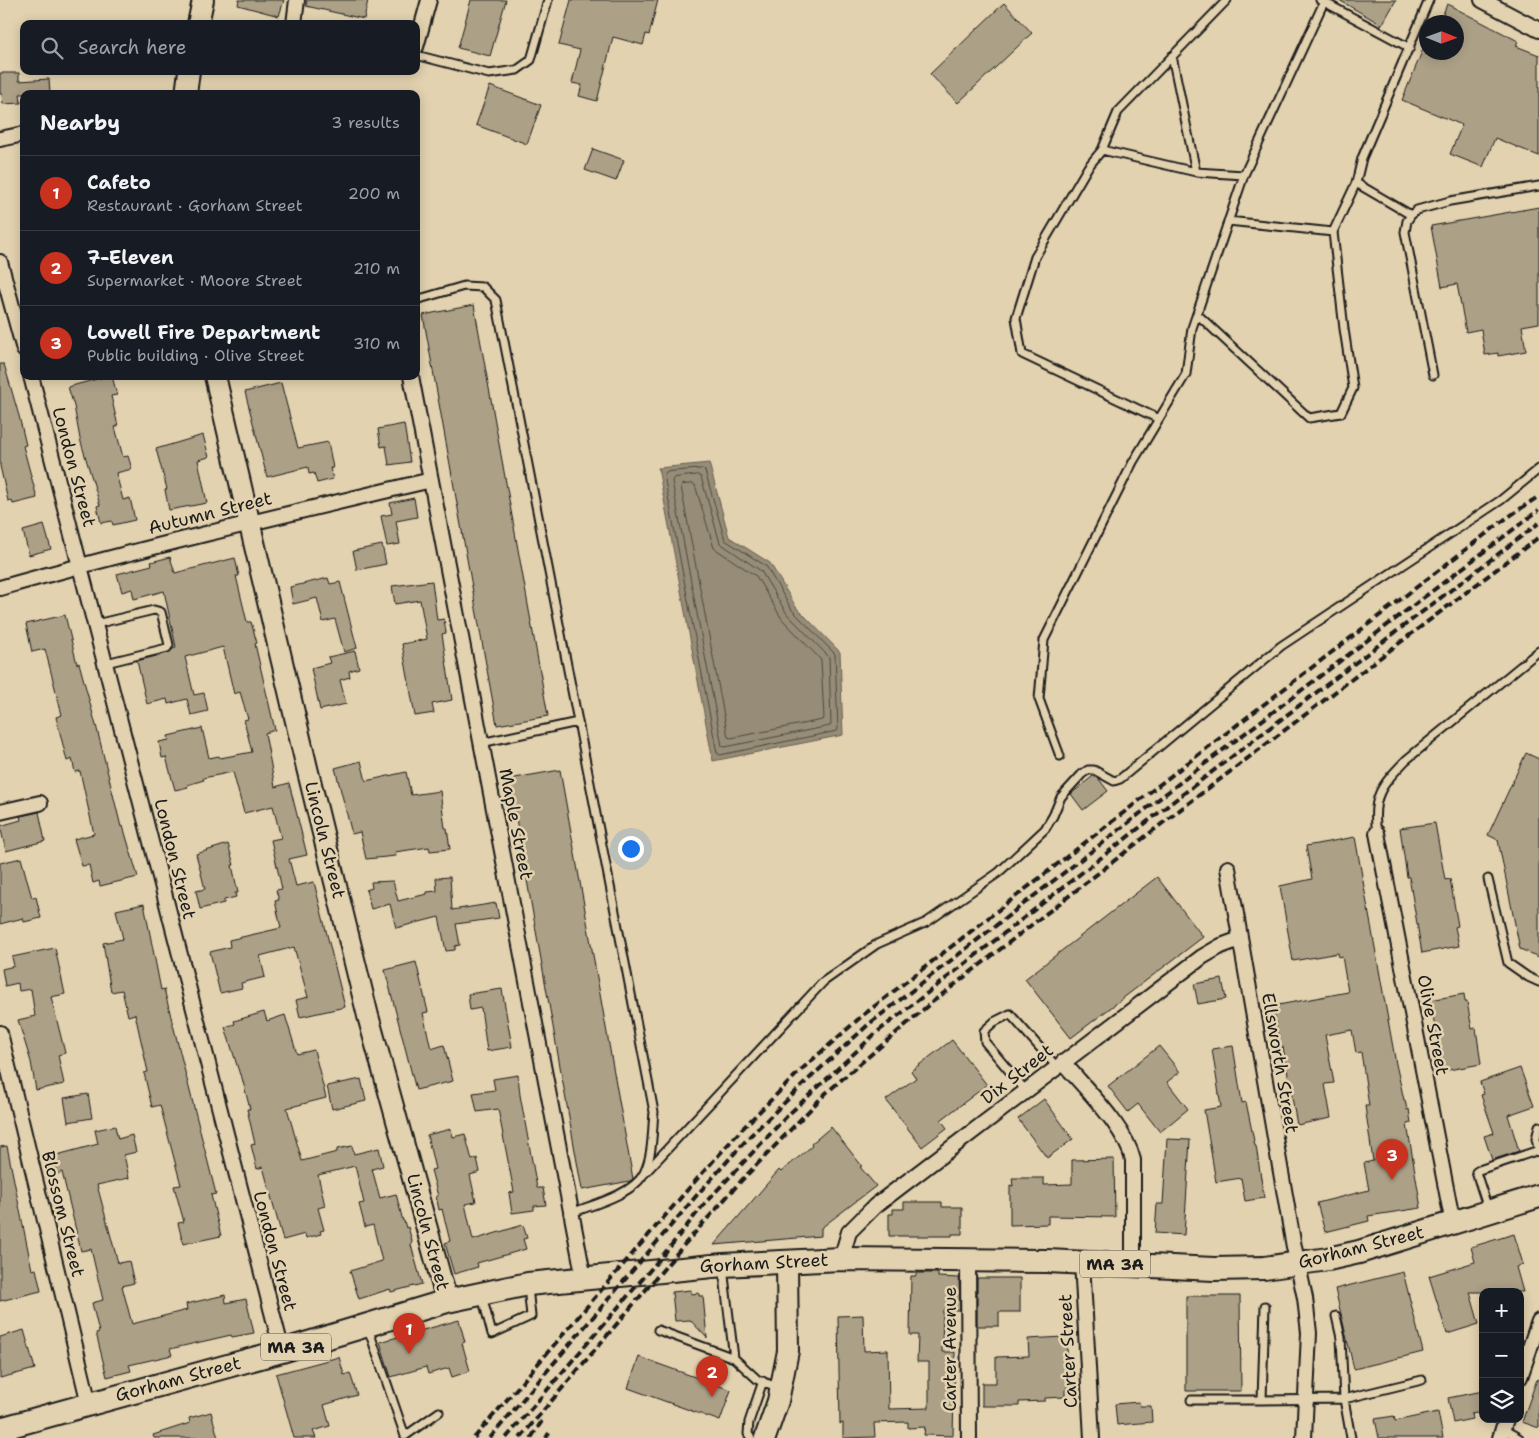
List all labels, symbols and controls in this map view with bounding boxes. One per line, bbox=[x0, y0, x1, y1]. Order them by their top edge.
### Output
north arrow bbox=[1419, 15, 1464, 60]
search box bbox=[20, 20, 420, 75]
icon: search bbox=[38, 34, 66, 62]
text: Search here bbox=[78, 35, 187, 60]
text: Nearby bbox=[40, 109, 120, 137]
text: 3 results bbox=[331, 112, 400, 133]
text: Cafeto bbox=[87, 170, 151, 195]
text: 1 bbox=[52, 183, 60, 204]
text: 200 m bbox=[348, 183, 400, 204]
text: Restaurant · Gorham Street bbox=[87, 195, 303, 216]
text: 7-Eleven bbox=[87, 245, 174, 270]
text: 2 bbox=[50, 258, 62, 279]
text: 210 m bbox=[353, 258, 400, 279]
text: Supermarket · Moore Street bbox=[87, 270, 303, 291]
text: Lowell Fire Department bbox=[87, 320, 320, 345]
text: 3 bbox=[50, 333, 62, 354]
text: 310 m bbox=[353, 333, 400, 354]
text: Public building · Olive Street bbox=[87, 345, 305, 366]
street label: London Street bbox=[46, 404, 102, 530]
street label: Autumn Street bbox=[146, 486, 274, 540]
street label: Maple Street bbox=[493, 766, 539, 882]
street label: Lincoln Street bbox=[299, 779, 351, 901]
street label: London Street bbox=[148, 796, 202, 922]
your location bbox=[618, 836, 644, 862]
street label: Olive Street bbox=[1411, 973, 1455, 1078]
street label: Ellsworth Street bbox=[1256, 991, 1304, 1135]
street label: Dix Street bbox=[976, 1038, 1058, 1110]
pin: 3 bbox=[1376, 1139, 1408, 1180]
street label: Blossom Street bbox=[36, 1148, 90, 1280]
street label: Lincoln Street bbox=[401, 1171, 455, 1293]
street label: London Street bbox=[247, 1188, 303, 1314]
street label: Gorham Street bbox=[1296, 1220, 1427, 1274]
street label: Gorham Street bbox=[699, 1248, 829, 1278]
road number: MA 3A bbox=[1080, 1250, 1150, 1278]
street label: Carter Avenue bbox=[938, 1287, 962, 1411]
map controls bbox=[1479, 1288, 1524, 1423]
button: + bbox=[1479, 1288, 1524, 1333]
street label: Carter Street bbox=[1053, 1293, 1083, 1409]
pin: 1 bbox=[393, 1313, 425, 1354]
button: − bbox=[1479, 1333, 1524, 1378]
road number: MA 3A bbox=[261, 1334, 331, 1360]
street label: Gorham Street bbox=[113, 1351, 243, 1407]
pin: 2 bbox=[696, 1356, 728, 1397]
button: layers bbox=[1479, 1378, 1524, 1423]

